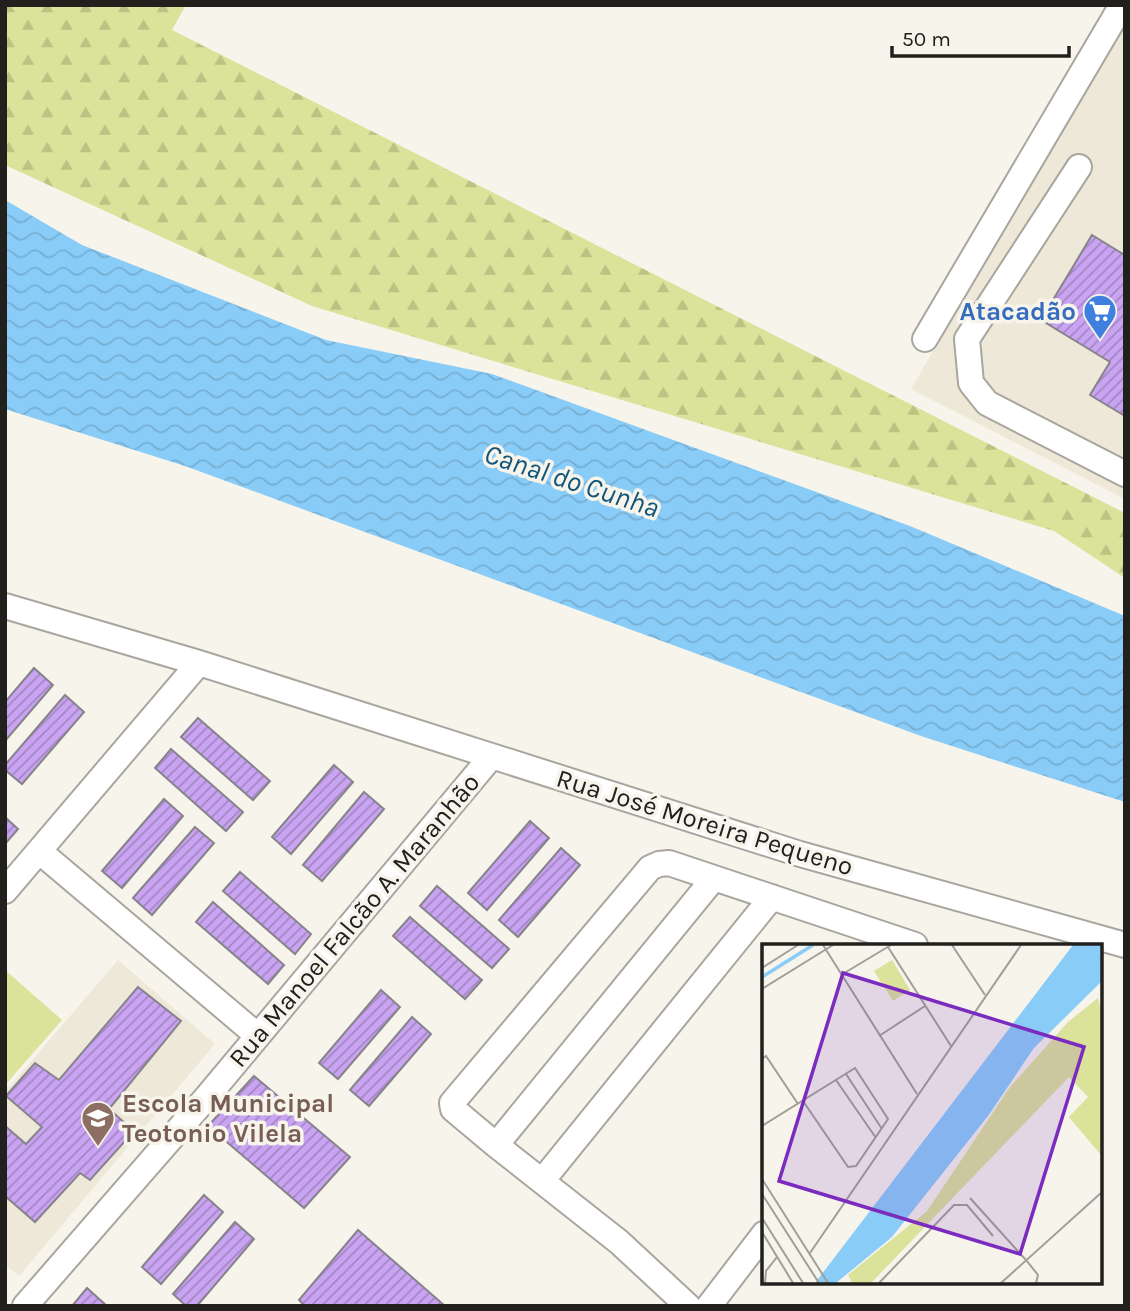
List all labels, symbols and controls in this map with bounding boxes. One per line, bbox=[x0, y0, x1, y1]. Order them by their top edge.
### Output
scale bar bbox=[892, 14, 1069, 58]
text: 50 m bbox=[902, 27, 951, 51]
supermarket icon: Atacadão bbox=[1081, 292, 1119, 341]
place label: Atacadão bbox=[959, 296, 1076, 327]
water label: Canal do Cunha bbox=[480, 437, 663, 524]
street label: Rua José Moreira Pequeno bbox=[553, 763, 857, 882]
street label: Rua Manoel Falcão A. Maranhão bbox=[222, 767, 486, 1073]
inset map bbox=[762, 944, 1102, 1283]
place label: Escola Municipal Teotonio Vilela bbox=[122, 1088, 334, 1149]
school or university icon: Escola Municipal Teotonio Vilela bbox=[79, 1099, 117, 1148]

